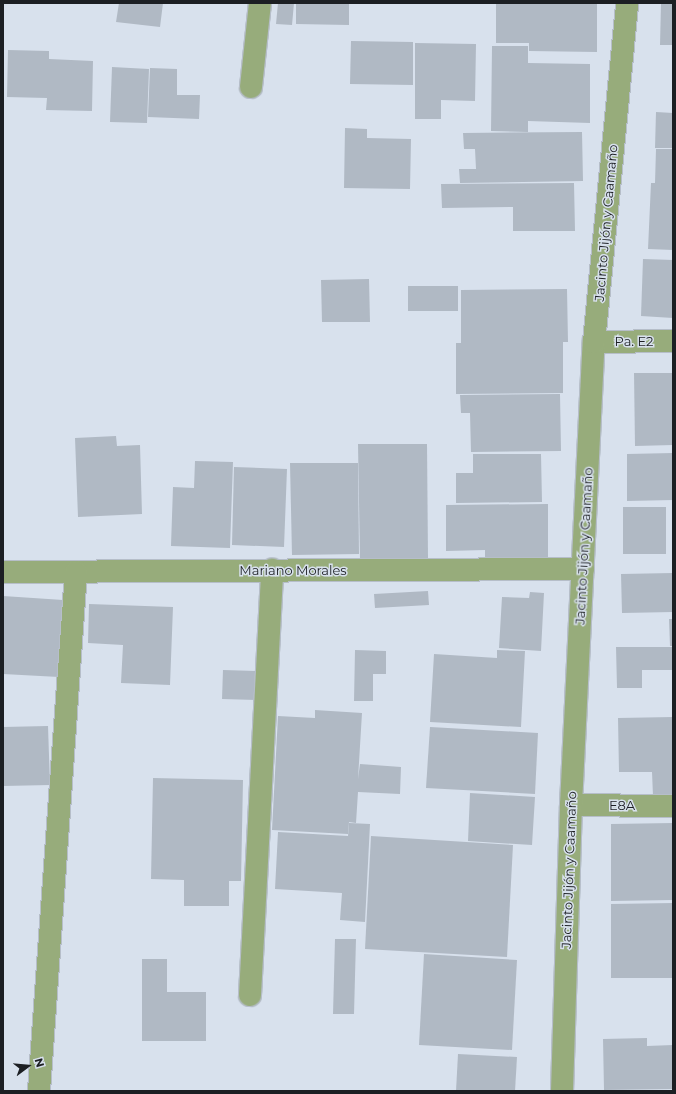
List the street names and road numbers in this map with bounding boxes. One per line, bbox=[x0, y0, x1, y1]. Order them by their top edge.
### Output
street label: Jacinto Jijón y Caamaño bbox=[591, 144, 621, 302]
street label: Pa. E2 bbox=[615, 333, 653, 349]
street label: Jacinto Jijón y Caamaño bbox=[572, 467, 596, 625]
street label: Mariano Morales bbox=[239, 562, 347, 578]
street label: Jacinto Jijón y Caamaño bbox=[558, 791, 580, 949]
street label: E8A bbox=[609, 797, 635, 813]

